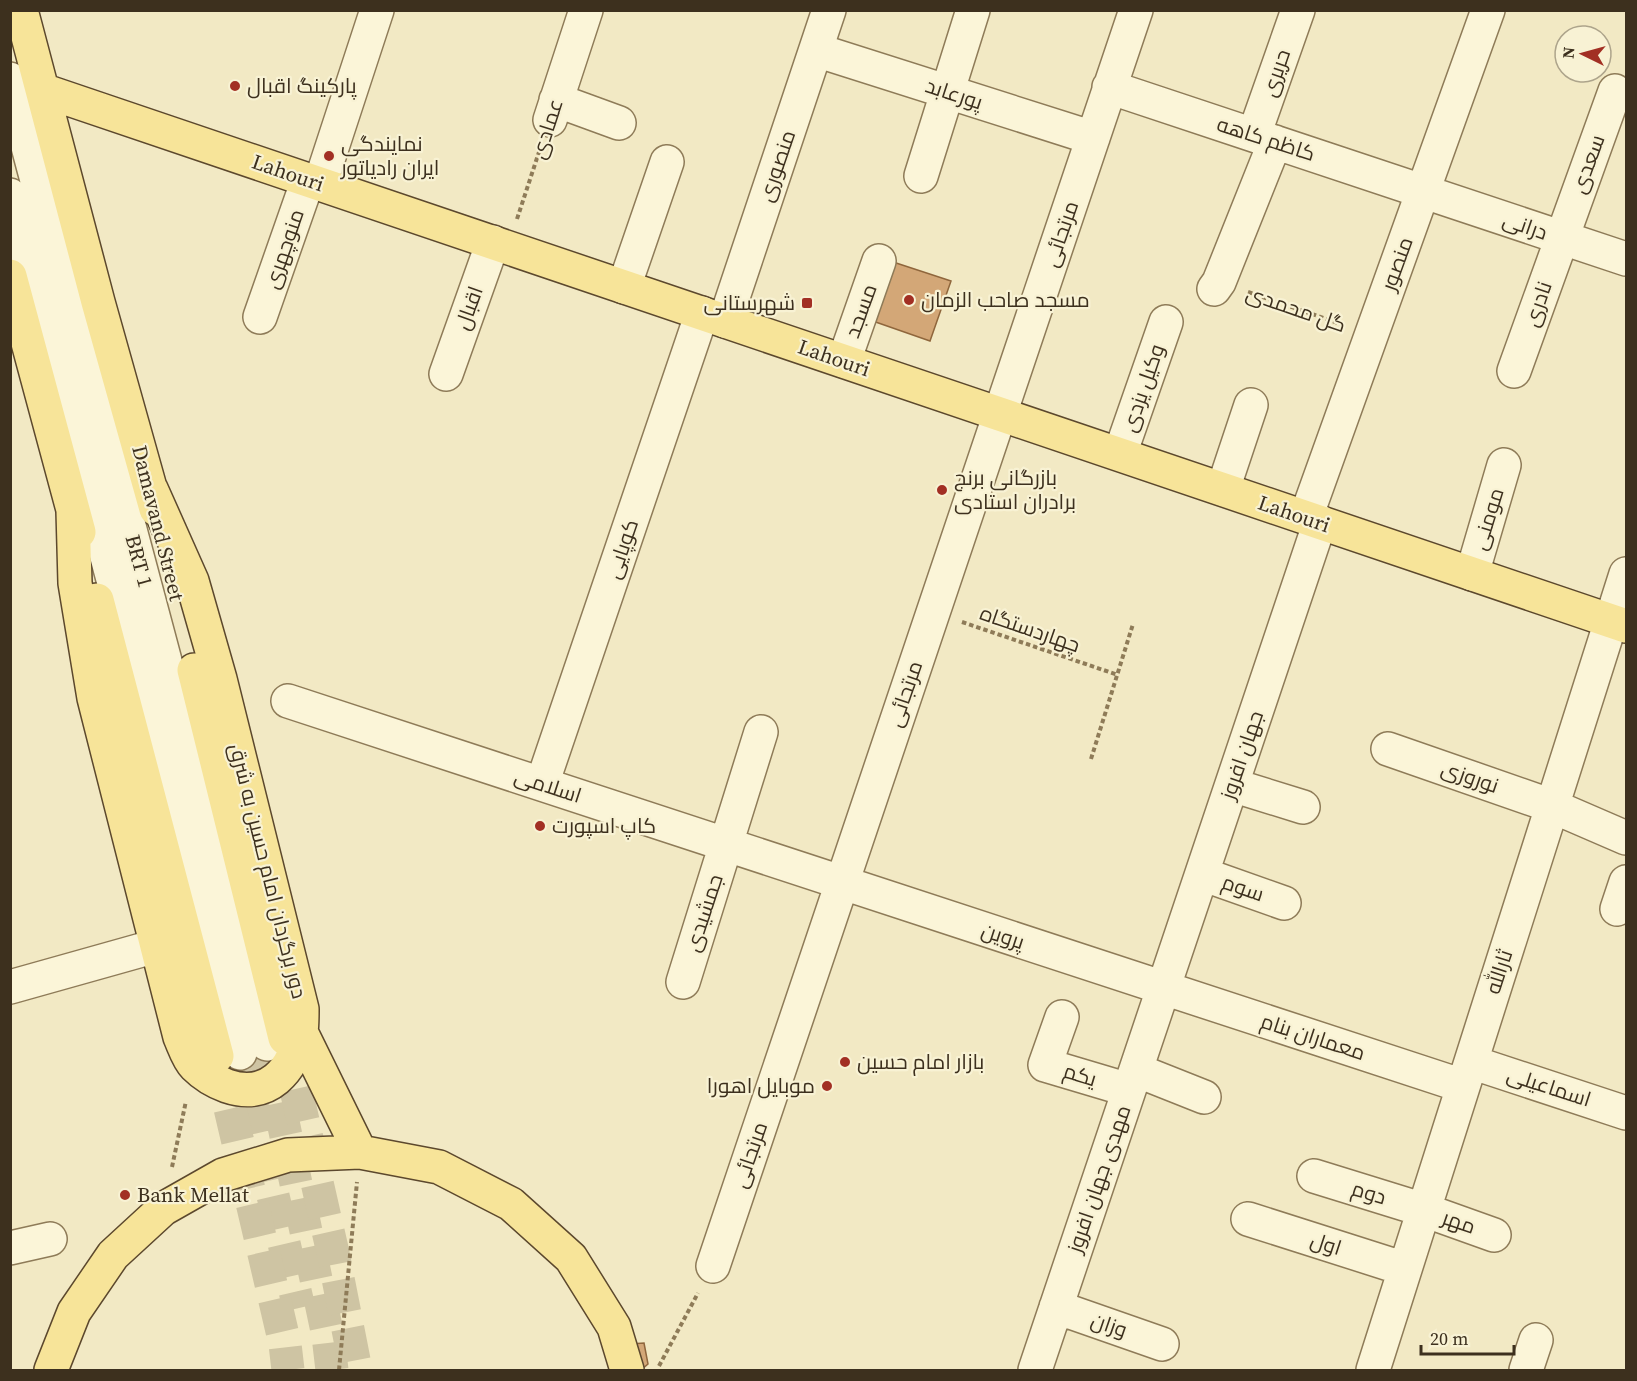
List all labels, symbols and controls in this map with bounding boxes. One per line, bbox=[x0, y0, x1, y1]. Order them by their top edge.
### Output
north arrow bbox=[1553, 24, 1613, 84]
street label: حریری bbox=[1254, 45, 1297, 101]
text: N bbox=[1557, 46, 1580, 59]
place label: پارکینگ اقبال bbox=[247, 71, 357, 100]
street label: پورعابد bbox=[922, 71, 987, 117]
marker: پارکینگ اقبال bbox=[228, 79, 242, 93]
street label: عمادی bbox=[523, 95, 570, 163]
street label: کاظم کاهه bbox=[1213, 109, 1319, 168]
street label: منصوری bbox=[751, 126, 802, 206]
place label: نمایندگی ایران رادیاتور bbox=[340, 129, 439, 182]
street label: سعدی bbox=[1564, 130, 1612, 197]
street label: Lahouri bbox=[248, 147, 328, 198]
marker: نمایندگی ایران رادیاتور bbox=[322, 149, 336, 163]
street label: مرتجائی bbox=[1036, 197, 1085, 271]
street label: درانی bbox=[1499, 204, 1551, 247]
street label: منوچهری bbox=[256, 205, 311, 293]
street label: منصور bbox=[1373, 233, 1420, 296]
street label: نادری bbox=[1516, 277, 1559, 330]
street label: گل محمدی bbox=[1242, 278, 1350, 339]
street label: مسجد bbox=[837, 280, 884, 342]
street label: اقبال bbox=[447, 282, 490, 334]
place label: مسجد صاحب الزمان bbox=[921, 285, 1090, 314]
place label: شهرستانی bbox=[704, 288, 795, 317]
marker: مسجد صاحب الزمان bbox=[902, 293, 916, 307]
marker: شهرستانی bbox=[800, 296, 814, 310]
street label: Lahouri bbox=[794, 332, 874, 383]
street label: وکیل یزدی bbox=[1114, 340, 1171, 436]
street label: Damavand Street bbox=[125, 442, 192, 604]
place label: بازرگانی برنج برادران استادی bbox=[954, 463, 1076, 516]
marker: بازرگانی برنج برادران استادی bbox=[935, 483, 949, 497]
street label: مومنی bbox=[1464, 484, 1511, 554]
street label: Lahouri bbox=[1254, 488, 1334, 539]
street label: کوپایی bbox=[598, 515, 645, 583]
street label: BRT 1 bbox=[119, 531, 160, 590]
street label: چهاردستگاه bbox=[976, 598, 1084, 659]
street label: مرتجائی bbox=[880, 657, 929, 731]
street label: جهان افروز bbox=[1212, 706, 1270, 804]
street label: دور برگردان امام حسین به شرق bbox=[223, 740, 314, 1001]
street label: نوروزی bbox=[1438, 753, 1503, 800]
street label: اسلامی bbox=[511, 761, 586, 810]
place label: کاپ اسپورت bbox=[552, 811, 656, 840]
marker: کاپ اسپورت bbox=[533, 819, 547, 833]
street label: سوم bbox=[1218, 867, 1268, 908]
street label: جمشیدی bbox=[677, 870, 730, 955]
street label: پروین bbox=[978, 915, 1029, 956]
street label: ثارالله bbox=[1478, 946, 1519, 998]
street label: معماران بنام bbox=[1257, 1006, 1369, 1067]
place label: بازار امام حسین bbox=[857, 1047, 984, 1076]
marker: بازار امام حسین bbox=[838, 1055, 852, 1069]
street label: یکم bbox=[1060, 1056, 1101, 1093]
street label: اسماعیلی bbox=[1503, 1059, 1595, 1114]
place label: موبایل اهورا bbox=[707, 1071, 815, 1100]
marker: موبایل اهورا bbox=[820, 1079, 834, 1093]
street label: مهدی جهان افروز bbox=[1059, 1101, 1137, 1258]
street label: مرتجائی bbox=[725, 1118, 774, 1192]
street label: دوم bbox=[1348, 1174, 1390, 1211]
place label: Bank Mellat bbox=[137, 1180, 249, 1209]
marker: Bank Mellat bbox=[118, 1188, 132, 1202]
street label: مهر bbox=[1438, 1202, 1480, 1241]
street label: اول bbox=[1307, 1225, 1345, 1262]
street label: وزان bbox=[1087, 1305, 1131, 1344]
scale bar bbox=[1421, 1318, 1514, 1356]
text: 20 m bbox=[1430, 1326, 1468, 1351]

